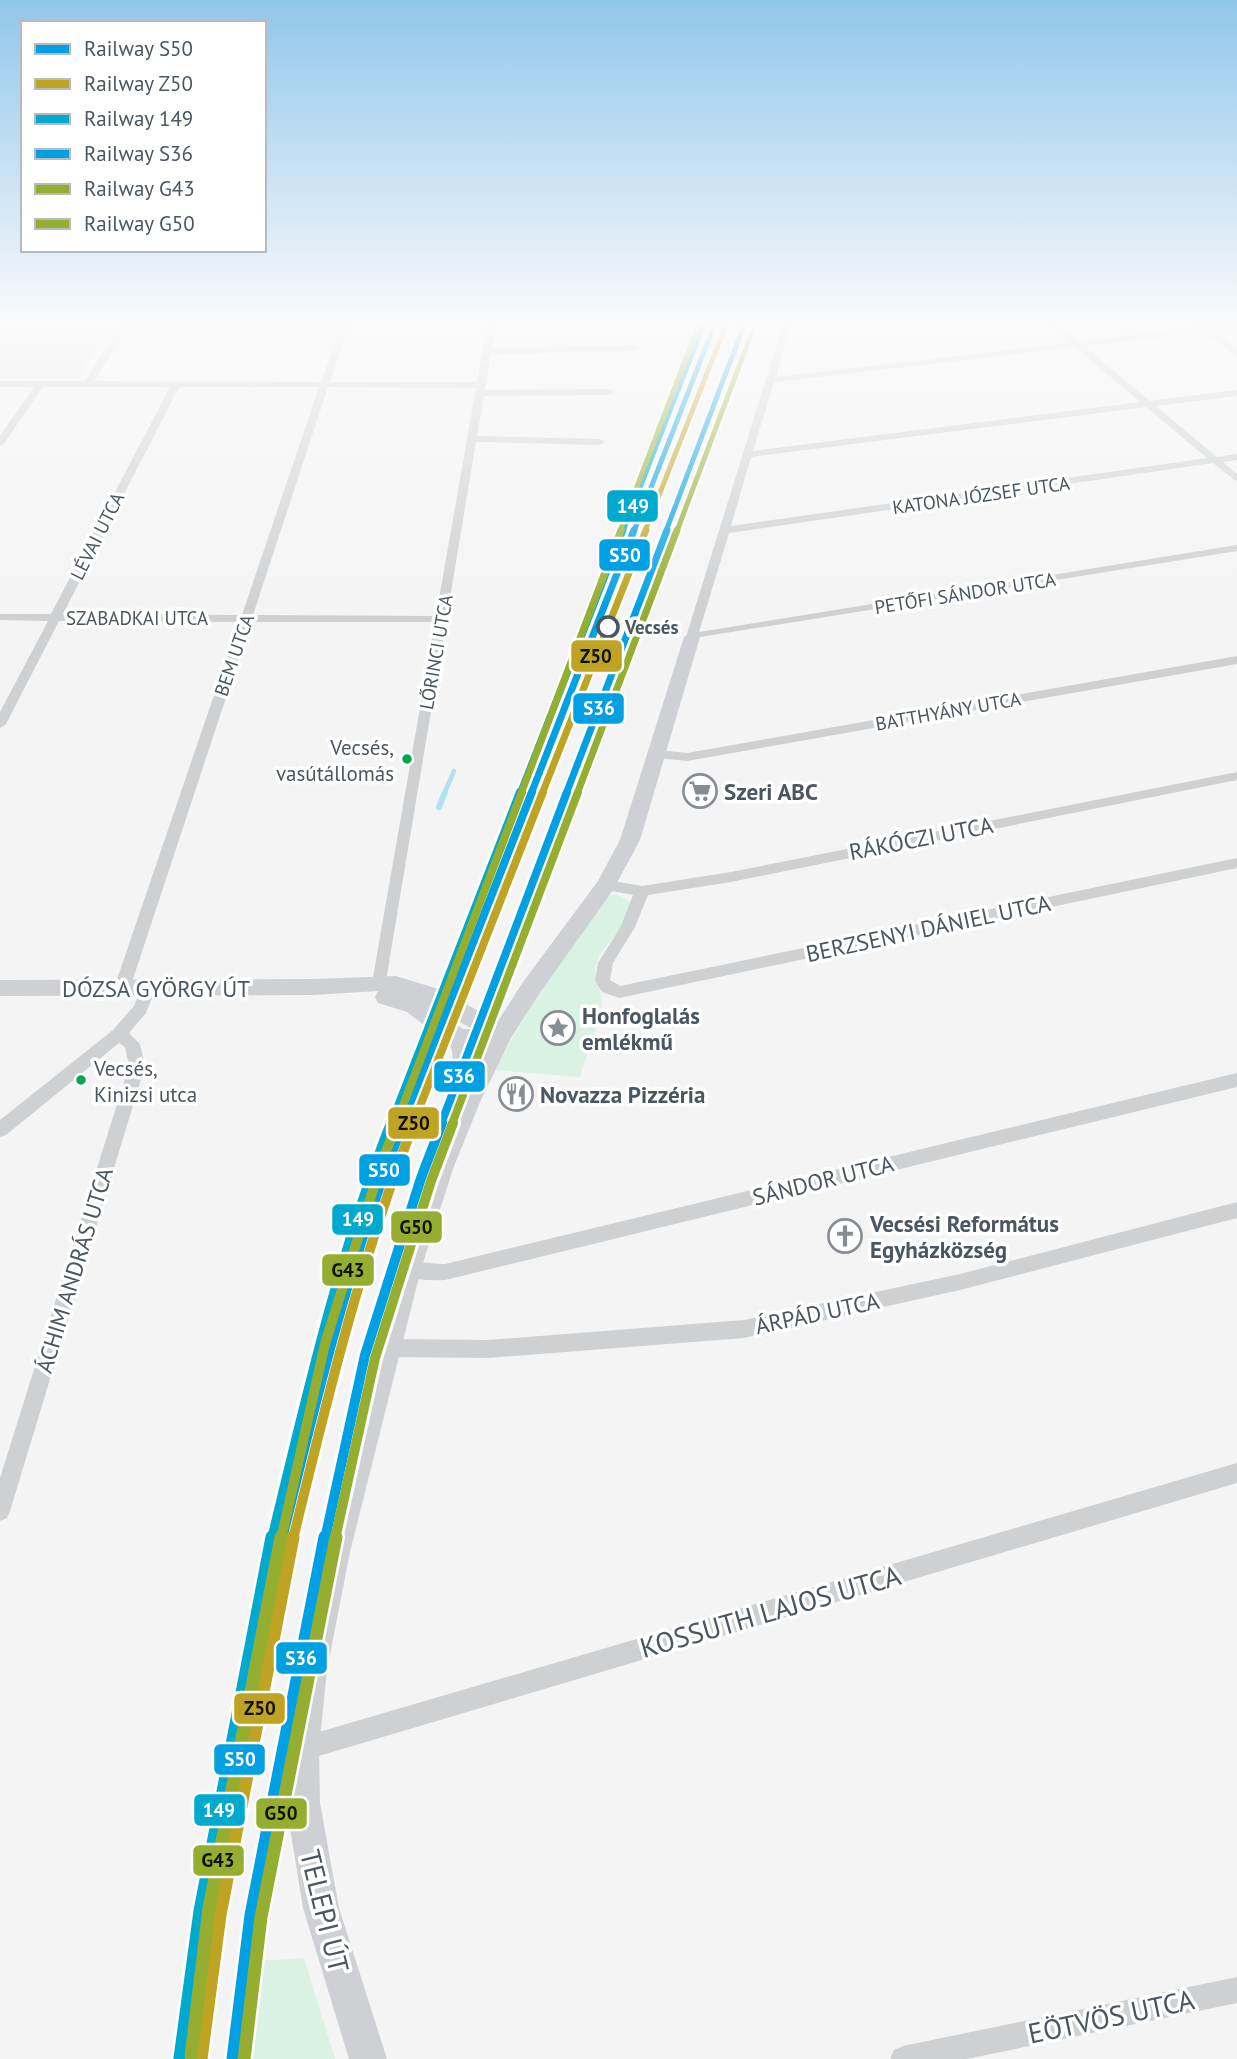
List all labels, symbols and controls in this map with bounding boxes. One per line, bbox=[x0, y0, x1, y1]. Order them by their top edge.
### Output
legend bbox=[21, 21, 266, 252]
text: Railway S50 bbox=[84, 35, 193, 62]
text: Railway Z50 bbox=[84, 70, 193, 97]
text: Railway 149 bbox=[84, 105, 193, 132]
text: Railway S36 bbox=[84, 140, 193, 167]
text: Railway G43 bbox=[84, 175, 195, 202]
text: Railway G50 bbox=[84, 210, 195, 237]
street label: KATONA JÓZSEF UTCA bbox=[891, 471, 1071, 519]
street label: LÉVAI UTCA bbox=[65, 488, 129, 584]
line badge: 149 bbox=[606, 489, 659, 523]
text: 149 bbox=[617, 494, 649, 518]
line badge: S50 bbox=[598, 538, 651, 572]
text: S50 bbox=[609, 543, 641, 567]
street label: PETŐFI SÁNDOR UTCA bbox=[873, 567, 1057, 619]
street label: LŐRINCI UTCA bbox=[414, 593, 458, 711]
street label: SZABADKAI UTCA bbox=[66, 606, 208, 630]
street label: BEM UTCA bbox=[209, 611, 259, 699]
place label: Vecsés bbox=[624, 615, 679, 639]
marker: Vecsés bbox=[597, 616, 619, 638]
line badge: Z50 bbox=[570, 639, 623, 673]
text: Z50 bbox=[580, 644, 612, 668]
street label: BATTHYÁNY UTCA bbox=[874, 686, 1022, 736]
line badge: S36 bbox=[572, 692, 625, 725]
text: S36 bbox=[583, 696, 615, 720]
place label: Vecsés, vasútállomás bbox=[276, 734, 394, 787]
marker: Vecsés, vasútállomás bbox=[400, 752, 414, 766]
supermarket icon: Szeri ABC bbox=[681, 772, 719, 810]
place label: Szeri ABC bbox=[724, 777, 818, 806]
street label: RÁKÓCZI UTCA bbox=[847, 810, 996, 866]
street label: BERZSENYI DÁNIEL UTCA bbox=[803, 888, 1053, 968]
street label: DÓZSA GYÖRGY ÚT bbox=[62, 974, 250, 1003]
place label: Honfoglalás emlékmű bbox=[582, 1001, 700, 1056]
place icon: Honfoglalás emlékmű bbox=[539, 1009, 577, 1047]
place label: Vecsés, Kinizsi utca bbox=[93, 1055, 197, 1108]
line badge: S36 bbox=[433, 1060, 486, 1093]
text: S36 bbox=[443, 1064, 475, 1088]
marker: Vecsés, Kinizsi utca bbox=[74, 1073, 88, 1087]
restaurant icon: Novazza Pizzéria bbox=[497, 1075, 535, 1113]
place label: Novazza Pizzéria bbox=[540, 1080, 705, 1109]
line badge: Z50 bbox=[387, 1106, 440, 1140]
text: Z50 bbox=[398, 1111, 430, 1135]
street label: SÁNDOR UTCA bbox=[749, 1148, 897, 1212]
line badge: S50 bbox=[358, 1153, 411, 1187]
text: S50 bbox=[368, 1158, 400, 1182]
street label: ÁCHIM ANDRÁS UTCA bbox=[29, 1163, 119, 1376]
line badge: 149 bbox=[331, 1203, 384, 1236]
text: 149 bbox=[342, 1207, 374, 1231]
place label: Vecsési Református Egyházközség bbox=[869, 1209, 1059, 1264]
line badge: G50 bbox=[390, 1210, 443, 1244]
text: G50 bbox=[399, 1215, 433, 1239]
church icon: Vecsési Református Egyházközség bbox=[826, 1217, 864, 1255]
line badge: G43 bbox=[321, 1253, 375, 1287]
text: G43 bbox=[331, 1258, 365, 1282]
street label: ÁRPÁD UTCA bbox=[752, 1286, 882, 1340]
street label: KOSSUTH LAJOS UTCA bbox=[635, 1556, 905, 1666]
line badge: S36 bbox=[275, 1641, 328, 1675]
text: S36 bbox=[285, 1646, 317, 1670]
line badge: Z50 bbox=[233, 1692, 286, 1725]
text: Z50 bbox=[244, 1696, 276, 1720]
line badge: S50 bbox=[213, 1743, 266, 1776]
text: S50 bbox=[224, 1747, 256, 1771]
line badge: 149 bbox=[193, 1793, 246, 1827]
line badge: G50 bbox=[255, 1797, 308, 1830]
text: 149 bbox=[203, 1798, 235, 1822]
text: G50 bbox=[264, 1801, 298, 1825]
line badge: G43 bbox=[192, 1844, 245, 1877]
street label: TELEPI ÚT bbox=[292, 1846, 358, 1977]
text: G43 bbox=[201, 1848, 235, 1872]
street label: EÖTVÖS UTCA bbox=[1024, 1980, 1198, 2052]

